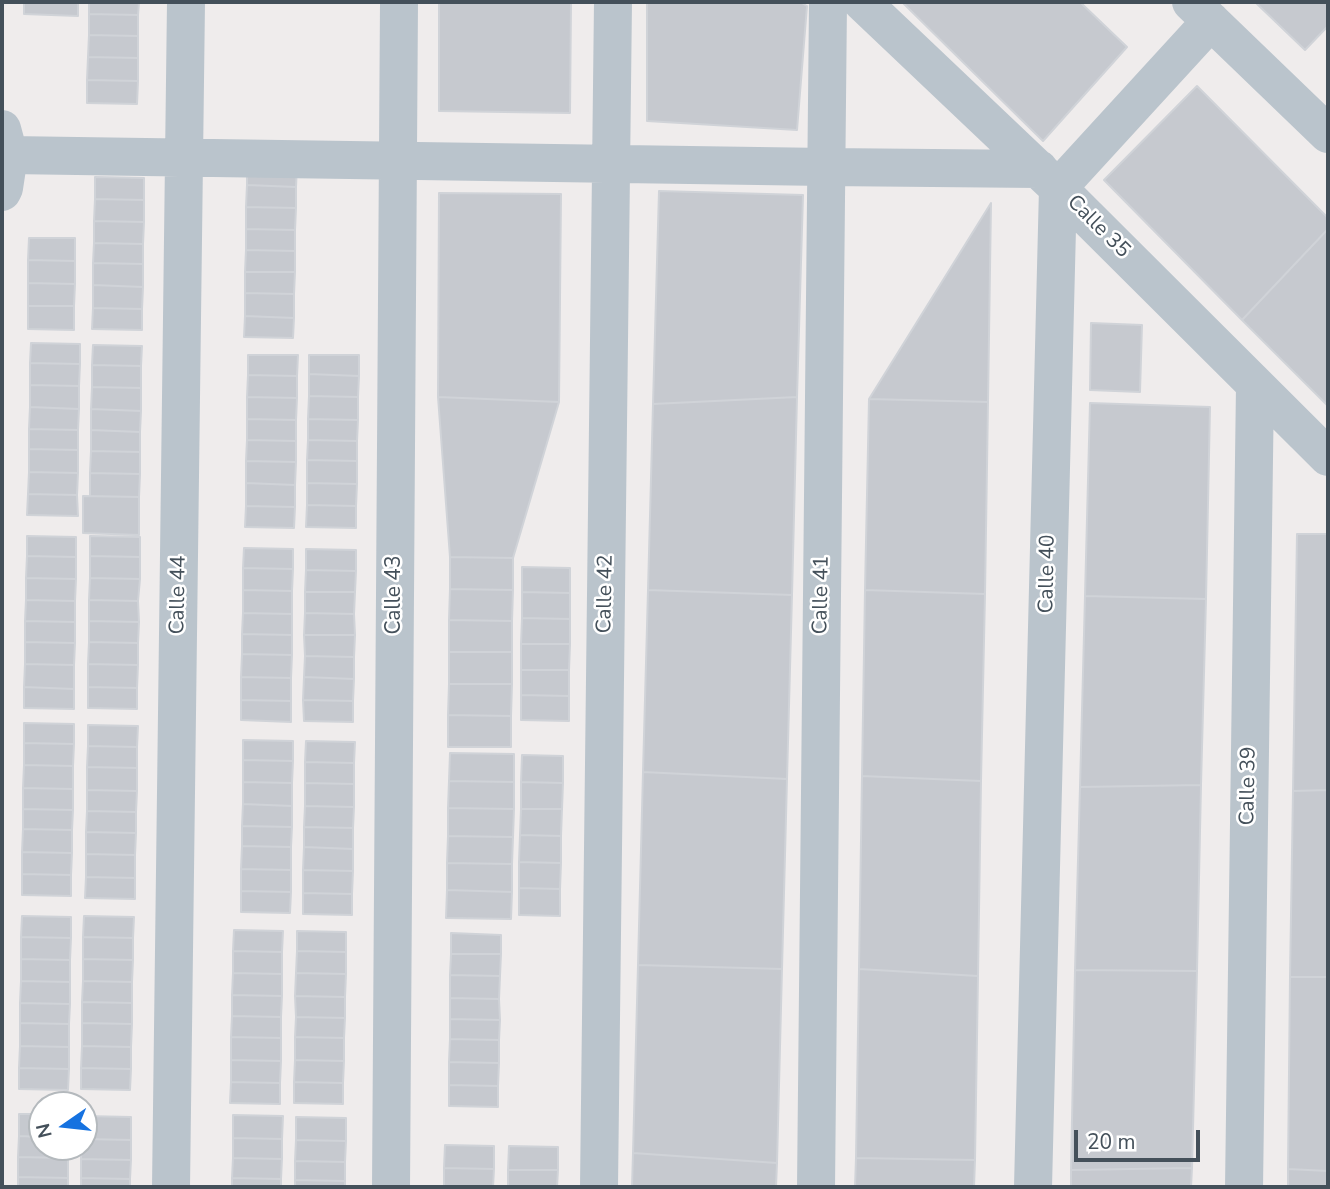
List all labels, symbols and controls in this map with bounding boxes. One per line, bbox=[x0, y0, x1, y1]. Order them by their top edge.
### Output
street label: Calle 35 bbox=[1061, 190, 1135, 264]
street label: Calle 40 bbox=[1035, 534, 1061, 614]
street label: Calle 42 bbox=[593, 554, 619, 634]
street label: Calle 44 bbox=[166, 555, 192, 635]
street label: Calle 43 bbox=[382, 555, 408, 635]
street label: Calle 41 bbox=[809, 555, 835, 635]
street label: Calle 39 bbox=[1236, 746, 1262, 826]
north arrow bbox=[28, 1091, 98, 1161]
scale bar bbox=[1078, 1116, 1204, 1160]
text: N bbox=[30, 1121, 59, 1141]
text: 20 m bbox=[1087, 1128, 1136, 1156]

